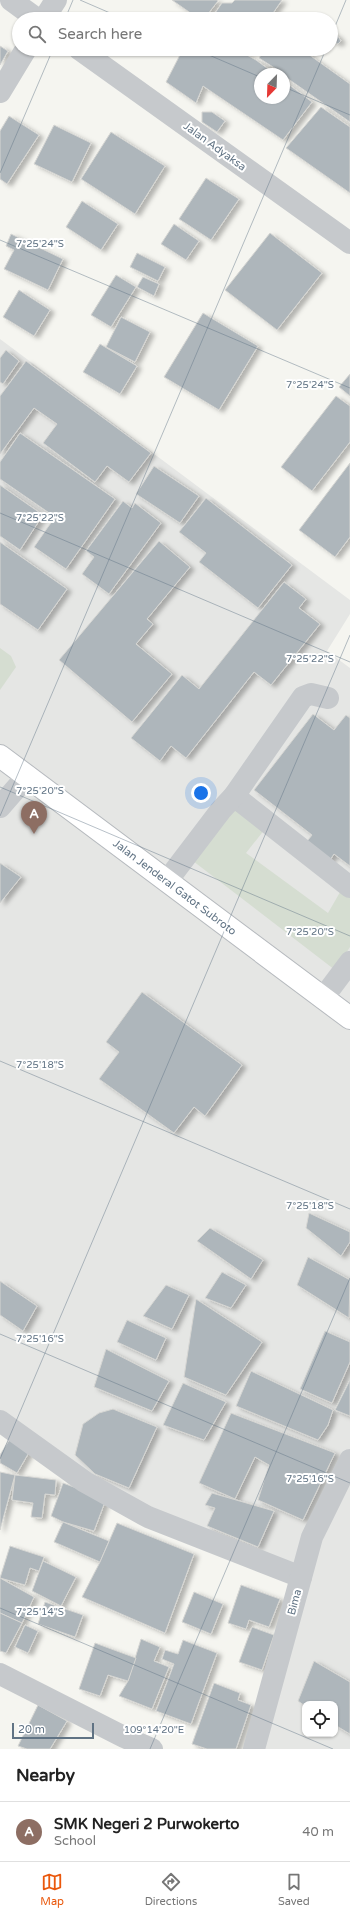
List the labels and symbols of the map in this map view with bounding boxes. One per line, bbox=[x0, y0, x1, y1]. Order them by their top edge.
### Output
north arrow bbox=[254, 68, 290, 104]
street label: Jalan Adyaksa bbox=[181, 119, 249, 173]
text: 7°25'24"S bbox=[16, 238, 64, 250]
text: 7°25'24"S bbox=[286, 379, 334, 391]
text: 7°25'22"S bbox=[16, 512, 64, 524]
text: 7°25'22"S bbox=[286, 653, 334, 665]
your location bbox=[191, 783, 211, 803]
text: 7°25'20"S bbox=[16, 785, 64, 797]
pin: A bbox=[21, 801, 47, 834]
street label: Jalan Jenderal Gatot Subroto bbox=[110, 837, 239, 938]
text: 7°25'20"S bbox=[286, 926, 334, 938]
text: 7°25'18"S bbox=[16, 1059, 64, 1071]
text: 7°25'18"S bbox=[286, 1200, 334, 1212]
text: 7°25'16"S bbox=[16, 1333, 64, 1345]
text: 7°25'16"S bbox=[286, 1473, 334, 1485]
street label: Bima bbox=[285, 1588, 304, 1617]
text: 7°25'14"S bbox=[16, 1606, 64, 1618]
scale bar bbox=[12, 1721, 94, 1740]
text: 109°14'20"E bbox=[124, 1724, 184, 1736]

